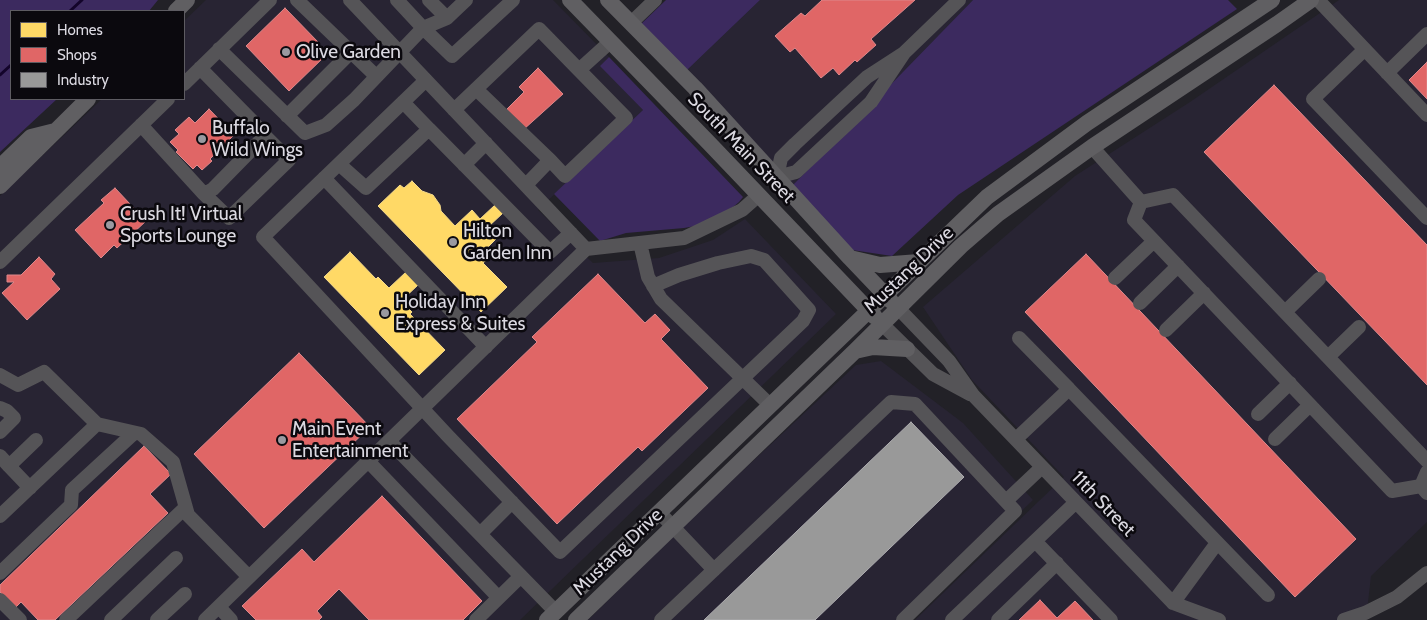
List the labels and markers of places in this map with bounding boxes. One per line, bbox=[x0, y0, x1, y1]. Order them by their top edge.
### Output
place label: Olive Garden bbox=[296, 41, 401, 63]
marker: Olive Garden bbox=[280, 46, 292, 58]
place label: Buffalo Wild Wings bbox=[212, 117, 303, 161]
marker: Buffalo Wild Wings bbox=[196, 133, 208, 145]
place label: Crush It! Virtual Sports Lounge bbox=[120, 203, 242, 247]
marker: Crush It! Virtual Sports Lounge bbox=[104, 219, 116, 231]
place label: Hilton Garden Inn bbox=[463, 220, 552, 264]
marker: Hilton Garden Inn bbox=[447, 236, 459, 248]
place label: Holiday Inn Express & Suites bbox=[395, 291, 525, 335]
marker: Holiday Inn Express & Suites bbox=[379, 307, 391, 319]
place label: Main Event Entertainment bbox=[292, 418, 408, 462]
marker: Main Event Entertainment bbox=[276, 434, 288, 446]

